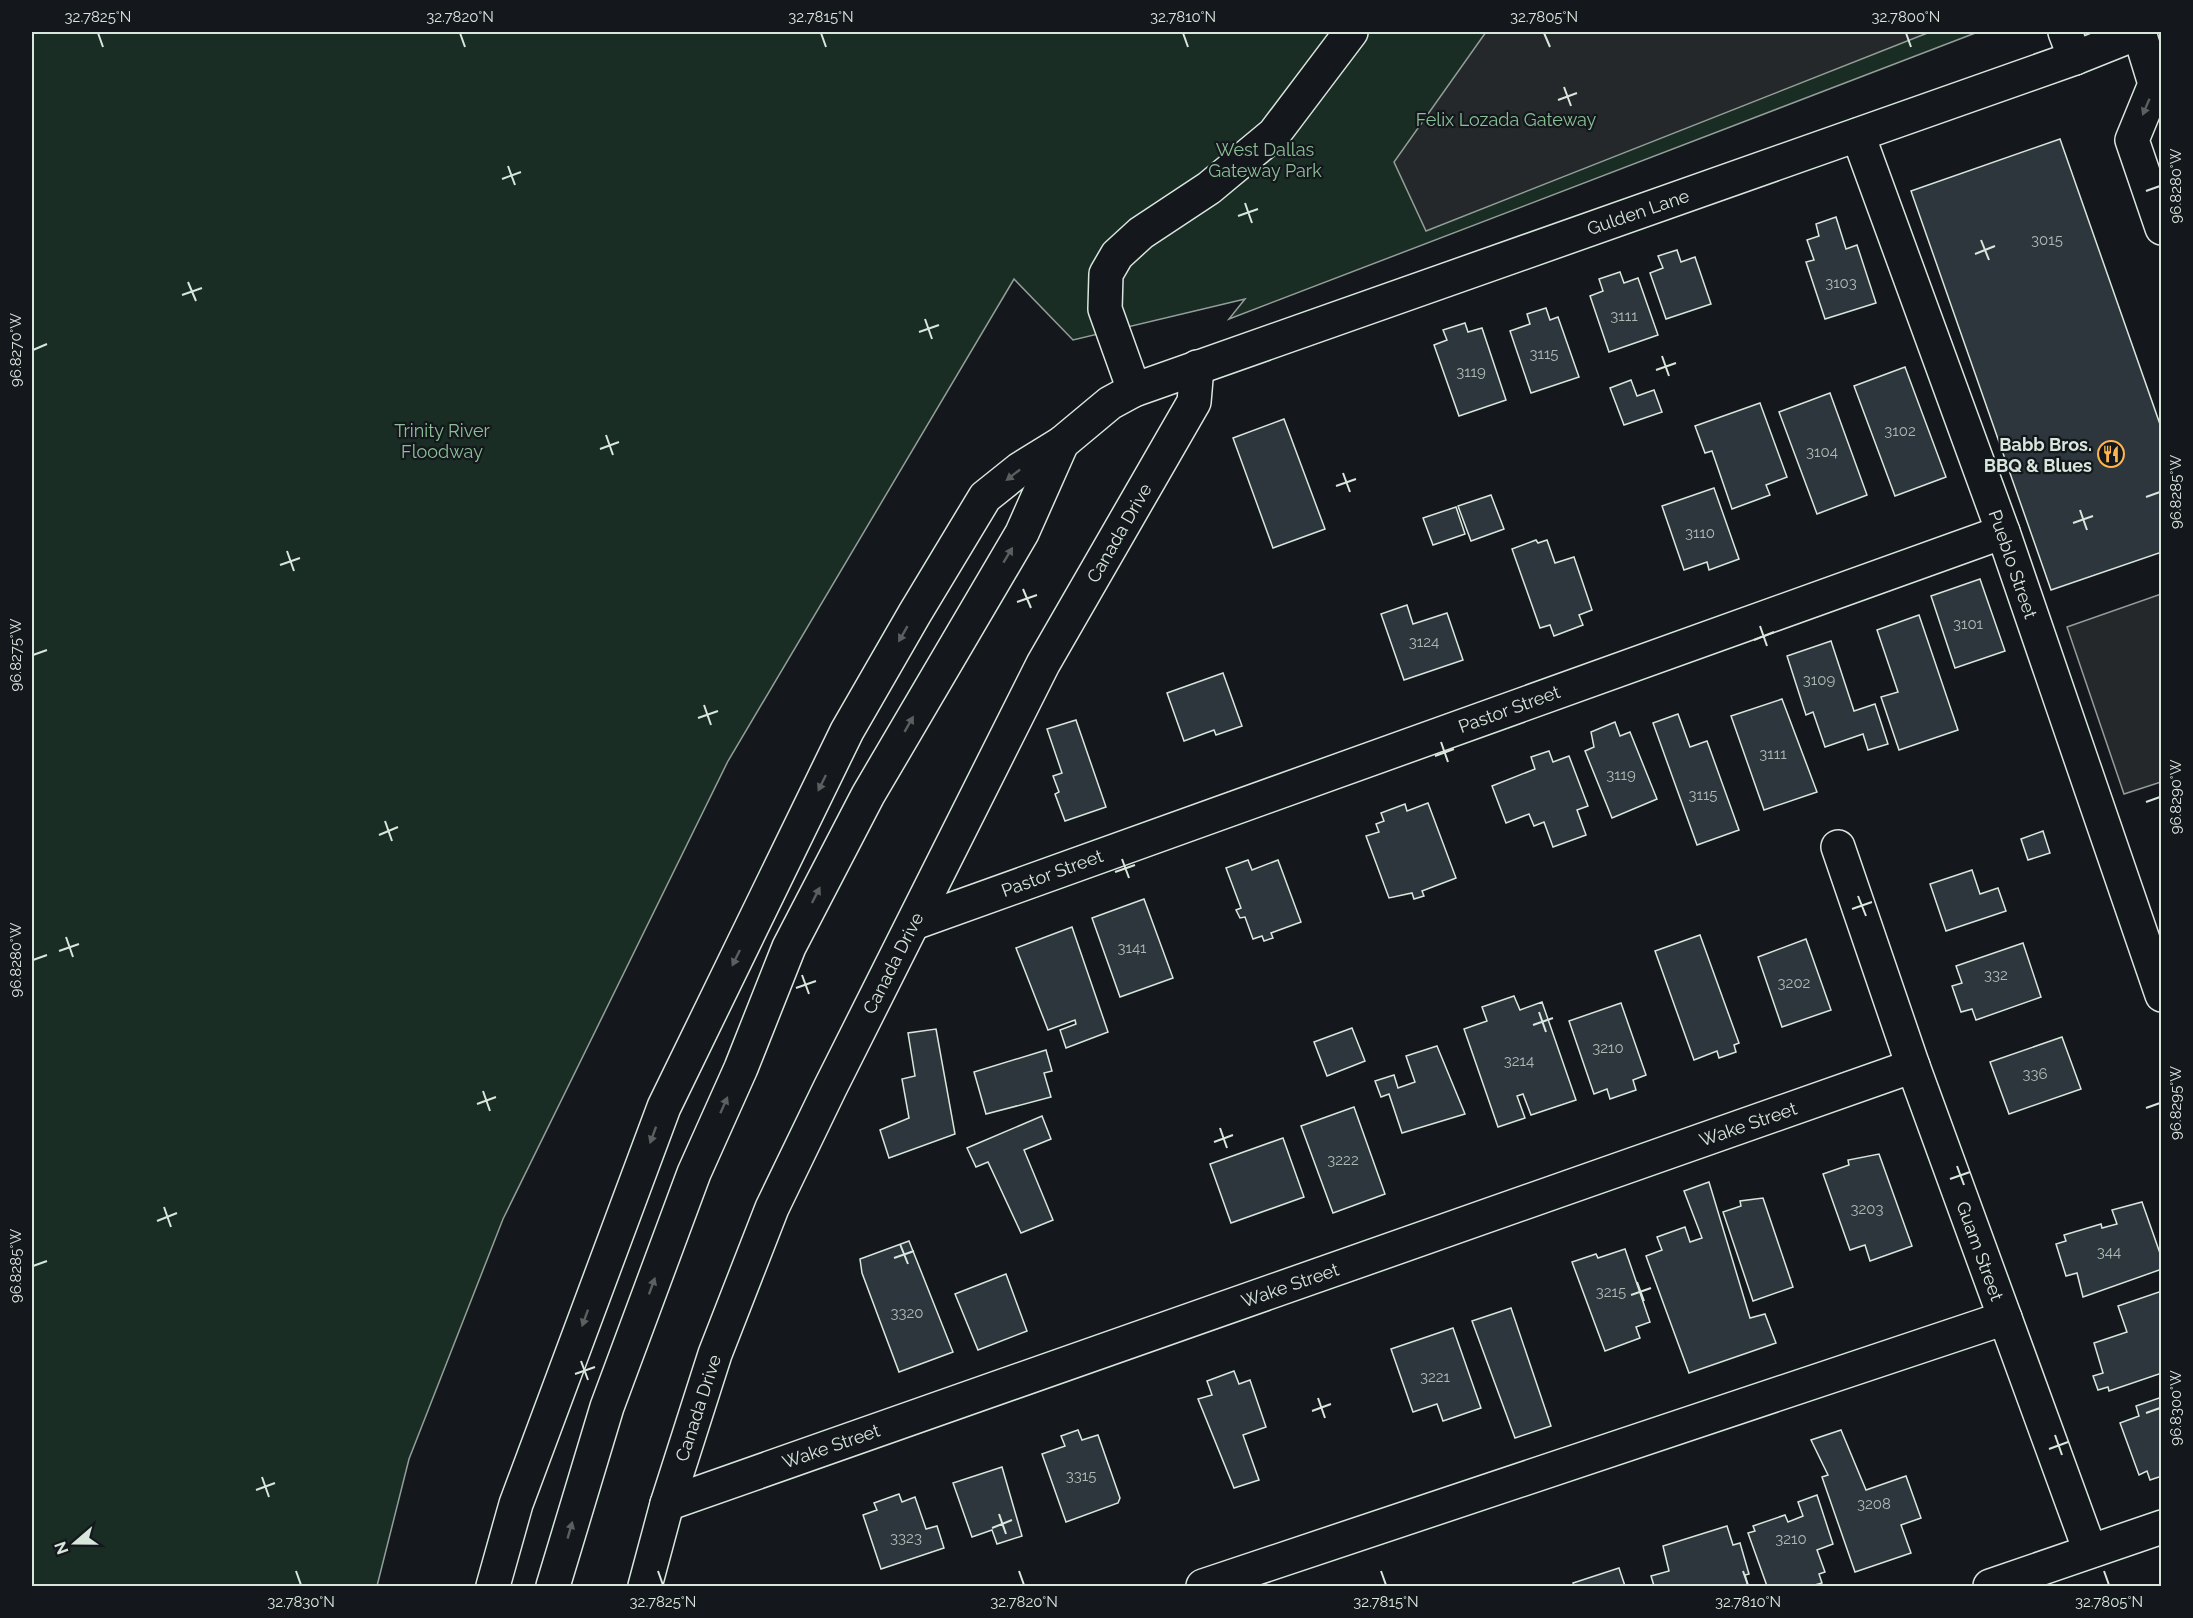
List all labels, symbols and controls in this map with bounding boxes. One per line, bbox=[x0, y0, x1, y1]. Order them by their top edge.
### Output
text: 32.7825°N bbox=[65, 8, 131, 26]
text: 32.7820°N bbox=[426, 8, 494, 26]
text: 32.7815°N bbox=[788, 8, 854, 26]
text: 32.7810°N bbox=[1150, 8, 1216, 26]
text: 32.7805°N bbox=[1510, 8, 1578, 26]
text: 32.7800°N bbox=[1872, 8, 1940, 26]
one-way arrow bbox=[2141, 98, 2150, 116]
park label: Felix Lozada Gateway bbox=[1416, 109, 1597, 130]
park label: West Dallas Gateway Park bbox=[1208, 139, 1322, 181]
text: 96.8280°W bbox=[2167, 148, 2185, 223]
street label: Gulden Lane bbox=[1584, 185, 1692, 239]
house number: 3015 bbox=[2031, 231, 2063, 249]
house number: 3103 bbox=[1825, 274, 1857, 292]
house number: 3111 bbox=[1610, 307, 1638, 325]
text: 96.8270°W bbox=[7, 313, 25, 387]
house number: 3115 bbox=[1529, 345, 1559, 363]
house number: 3119 bbox=[1456, 363, 1486, 381]
park label: Trinity River Floodway bbox=[394, 420, 491, 462]
house number: 3102 bbox=[1884, 422, 1916, 440]
place label: Babb Bros. BBQ & Blues bbox=[1984, 434, 2092, 476]
restaurant icon: Babb Bros. BBQ & Blues bbox=[2096, 439, 2126, 469]
house number: 3104 bbox=[1806, 443, 1838, 461]
text: 96.8285°W bbox=[2167, 455, 2185, 529]
one-way arrow bbox=[1005, 469, 1020, 481]
street label: Canada Drive bbox=[1082, 479, 1156, 586]
street label: Pueblo Street bbox=[1985, 507, 2041, 621]
house number: 3110 bbox=[1685, 524, 1715, 542]
one-way arrow bbox=[1003, 547, 1013, 564]
house number: 3101 bbox=[1953, 615, 1984, 633]
text: 96.8275°W bbox=[7, 618, 25, 692]
one-way arrow bbox=[897, 626, 908, 642]
house number: 3124 bbox=[1409, 633, 1439, 651]
house number: 3109 bbox=[1803, 671, 1835, 689]
street label: Pastor Street bbox=[1455, 681, 1563, 737]
one-way arrow bbox=[904, 715, 914, 732]
house number: 3111 bbox=[1759, 745, 1787, 763]
text: 96.8290°W bbox=[2167, 759, 2185, 834]
house number: 3119 bbox=[1606, 766, 1636, 784]
one-way arrow bbox=[817, 775, 826, 792]
house number: 3115 bbox=[1688, 786, 1718, 804]
street label: Pastor Street bbox=[998, 845, 1106, 901]
one-way arrow bbox=[811, 886, 821, 903]
street label: Canada Drive bbox=[858, 908, 928, 1017]
text: 96.8280°W bbox=[7, 922, 25, 997]
house number: 3141 bbox=[1117, 939, 1147, 957]
one-way arrow bbox=[731, 950, 741, 967]
house number: 332 bbox=[1984, 966, 2008, 984]
house number: 3202 bbox=[1778, 974, 1811, 992]
house number: 3210 bbox=[1592, 1039, 1624, 1057]
house number: 3214 bbox=[1504, 1052, 1534, 1070]
house number: 336 bbox=[2022, 1065, 2048, 1083]
text: 96.8295°W bbox=[2167, 1066, 2185, 1140]
one-way arrow bbox=[719, 1095, 729, 1113]
street label: Wake Street bbox=[1696, 1097, 1800, 1151]
one-way arrow bbox=[648, 1126, 658, 1144]
house number: 3222 bbox=[1327, 1151, 1359, 1169]
street label: Guam Street bbox=[1952, 1198, 2008, 1304]
house number: 3203 bbox=[1850, 1200, 1884, 1218]
text: 96.8285°W bbox=[7, 1229, 25, 1303]
house number: 344 bbox=[2097, 1243, 2121, 1261]
street label: Wake Street bbox=[1238, 1258, 1342, 1312]
one-way arrow bbox=[647, 1277, 657, 1295]
house number: 3215 bbox=[1596, 1283, 1626, 1301]
house number: 3320 bbox=[890, 1304, 924, 1322]
one-way arrow bbox=[580, 1309, 590, 1327]
street label: Canada Drive bbox=[671, 1352, 725, 1464]
house number: 3221 bbox=[1420, 1368, 1451, 1386]
text: 96.8300°W bbox=[2167, 1370, 2185, 1446]
street label: Wake Street bbox=[779, 1419, 883, 1473]
house number: 3315 bbox=[1066, 1467, 1096, 1485]
house number: 3208 bbox=[1857, 1495, 1891, 1513]
north arrow bbox=[45, 1513, 105, 1573]
one-way arrow bbox=[566, 1521, 575, 1539]
house number: 3323 bbox=[890, 1529, 922, 1547]
house number: 3210 bbox=[1775, 1530, 1807, 1548]
text: N bbox=[50, 1539, 72, 1557]
text: 32.7830°N bbox=[267, 1593, 335, 1611]
text: 32.7825°N bbox=[630, 1593, 696, 1611]
text: 32.7820°N bbox=[990, 1593, 1058, 1611]
text: 32.7815°N bbox=[1353, 1593, 1419, 1611]
text: 32.7810°N bbox=[1715, 1593, 1781, 1611]
text: 32.7805°N bbox=[2075, 1593, 2143, 1611]

